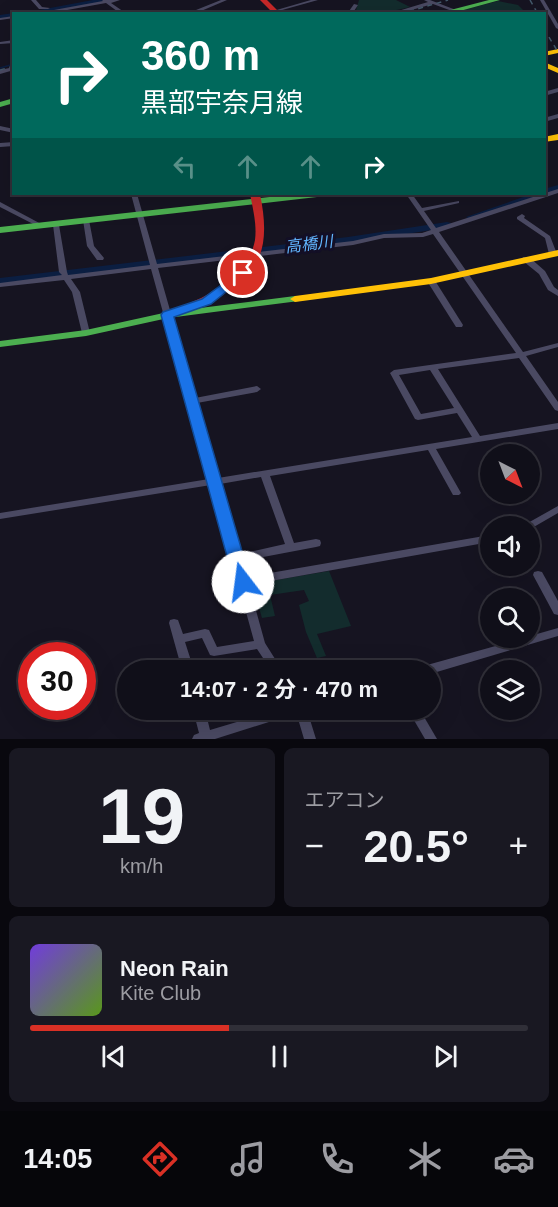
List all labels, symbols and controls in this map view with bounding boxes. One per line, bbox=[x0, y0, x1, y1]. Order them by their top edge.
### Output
text: 360 m bbox=[141, 32, 260, 79]
icon: right bbox=[42, 36, 120, 114]
text: 黒部宇奈月線 bbox=[141, 88, 303, 118]
icon: left bbox=[168, 150, 201, 183]
icon: ahead bbox=[231, 150, 264, 183]
icon: ahead bbox=[294, 150, 327, 183]
icon: right bbox=[357, 150, 390, 183]
water label: 高橋川 bbox=[284, 232, 336, 255]
pin bbox=[217, 247, 268, 298]
icon: arrive bbox=[226, 256, 259, 289]
north arrow bbox=[480, 444, 540, 504]
map controls bbox=[480, 444, 540, 720]
button: sound bbox=[480, 516, 540, 576]
position arrow bbox=[211, 550, 275, 614]
button: search bbox=[480, 588, 540, 648]
speed limit sign: 30 bbox=[18, 642, 96, 720]
button: layers bbox=[480, 660, 540, 720]
text: 14:07 · 2 分 · 470 m bbox=[180, 677, 378, 702]
text: 19 bbox=[98, 772, 185, 860]
text: エアコン bbox=[305, 789, 385, 811]
text: 20.5° bbox=[363, 821, 469, 872]
text: − bbox=[305, 827, 324, 864]
text: + bbox=[509, 827, 528, 864]
text: km/h bbox=[120, 855, 163, 877]
text: Neon Rain bbox=[120, 956, 229, 981]
text: Kite Club bbox=[120, 982, 201, 1004]
icon: previous bbox=[97, 1040, 130, 1073]
icon: pause bbox=[263, 1040, 296, 1073]
icon: next bbox=[429, 1040, 462, 1073]
icon: directions bbox=[139, 1138, 181, 1180]
icon: music bbox=[227, 1138, 269, 1180]
icon: phone bbox=[316, 1138, 358, 1180]
icon: climate bbox=[404, 1138, 446, 1180]
icon: car bbox=[493, 1138, 535, 1180]
text: 14:05 bbox=[23, 1144, 92, 1174]

